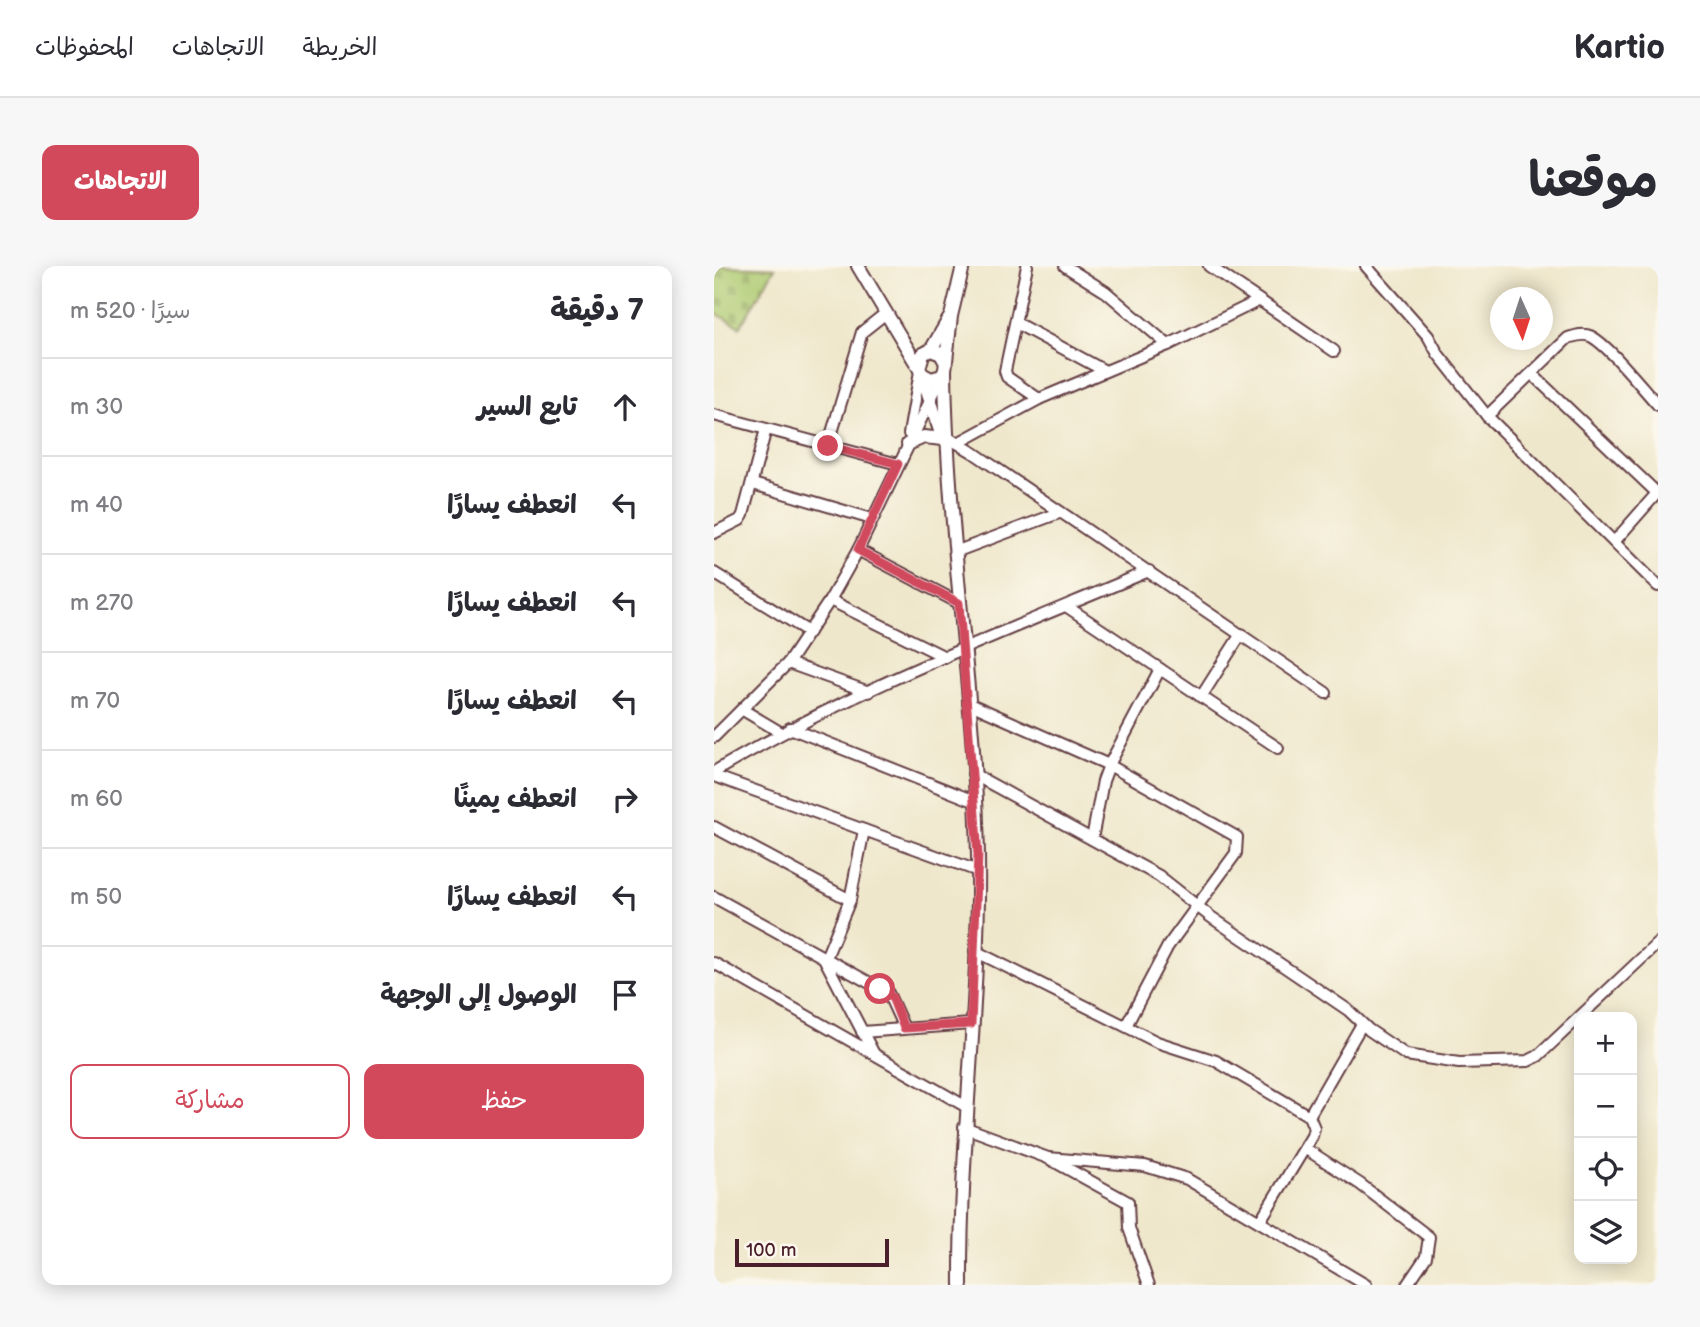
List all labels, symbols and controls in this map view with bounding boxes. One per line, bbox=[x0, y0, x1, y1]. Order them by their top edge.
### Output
text: Kartio bbox=[1573, 28, 1665, 68]
text: المحفوظات bbox=[35, 33, 134, 62]
text: الاتجاهات bbox=[172, 33, 265, 62]
text: الخريطة bbox=[303, 33, 377, 62]
button: الاتجاهات bbox=[42, 145, 199, 220]
text: موقعنا bbox=[1528, 152, 1658, 211]
north arrow bbox=[1490, 287, 1553, 350]
text: 7 دقيقة bbox=[550, 293, 644, 329]
text: سيرًا · 520 m bbox=[70, 297, 191, 325]
icon: ahead bbox=[606, 388, 644, 426]
text: تابع السير bbox=[477, 392, 577, 423]
text: 30 m bbox=[70, 393, 123, 421]
route end bbox=[812, 430, 843, 461]
icon: left bbox=[606, 486, 644, 524]
text: انعطف يسارًا bbox=[447, 490, 577, 521]
text: 40 m bbox=[70, 491, 123, 519]
icon: left bbox=[606, 584, 644, 622]
text: انعطف يسارًا bbox=[447, 588, 577, 619]
text: 270 m bbox=[70, 589, 134, 617]
icon: left bbox=[606, 682, 644, 720]
text: انعطف يسارًا bbox=[447, 686, 577, 717]
text: 70 m bbox=[70, 687, 120, 715]
icon: right bbox=[606, 780, 644, 818]
text: انعطف يمينًا bbox=[454, 784, 577, 815]
text: 60 m bbox=[70, 785, 123, 813]
icon: left bbox=[606, 878, 644, 916]
text: انعطف يسارًا bbox=[447, 882, 577, 913]
text: 50 m bbox=[70, 883, 122, 911]
route start bbox=[864, 973, 895, 1004]
icon: arrive bbox=[606, 976, 644, 1014]
text: الوصول إلى الوجهة bbox=[380, 980, 577, 1011]
map controls bbox=[1574, 1012, 1637, 1264]
button: + bbox=[1574, 1012, 1637, 1075]
button: مشاركة bbox=[70, 1064, 350, 1139]
button: حفظ bbox=[364, 1064, 644, 1139]
button: − bbox=[1574, 1075, 1637, 1138]
button: locate bbox=[1574, 1138, 1637, 1201]
button: layers bbox=[1574, 1201, 1637, 1264]
scale bar bbox=[735, 1236, 889, 1268]
text: 100 m bbox=[746, 1239, 797, 1262]

